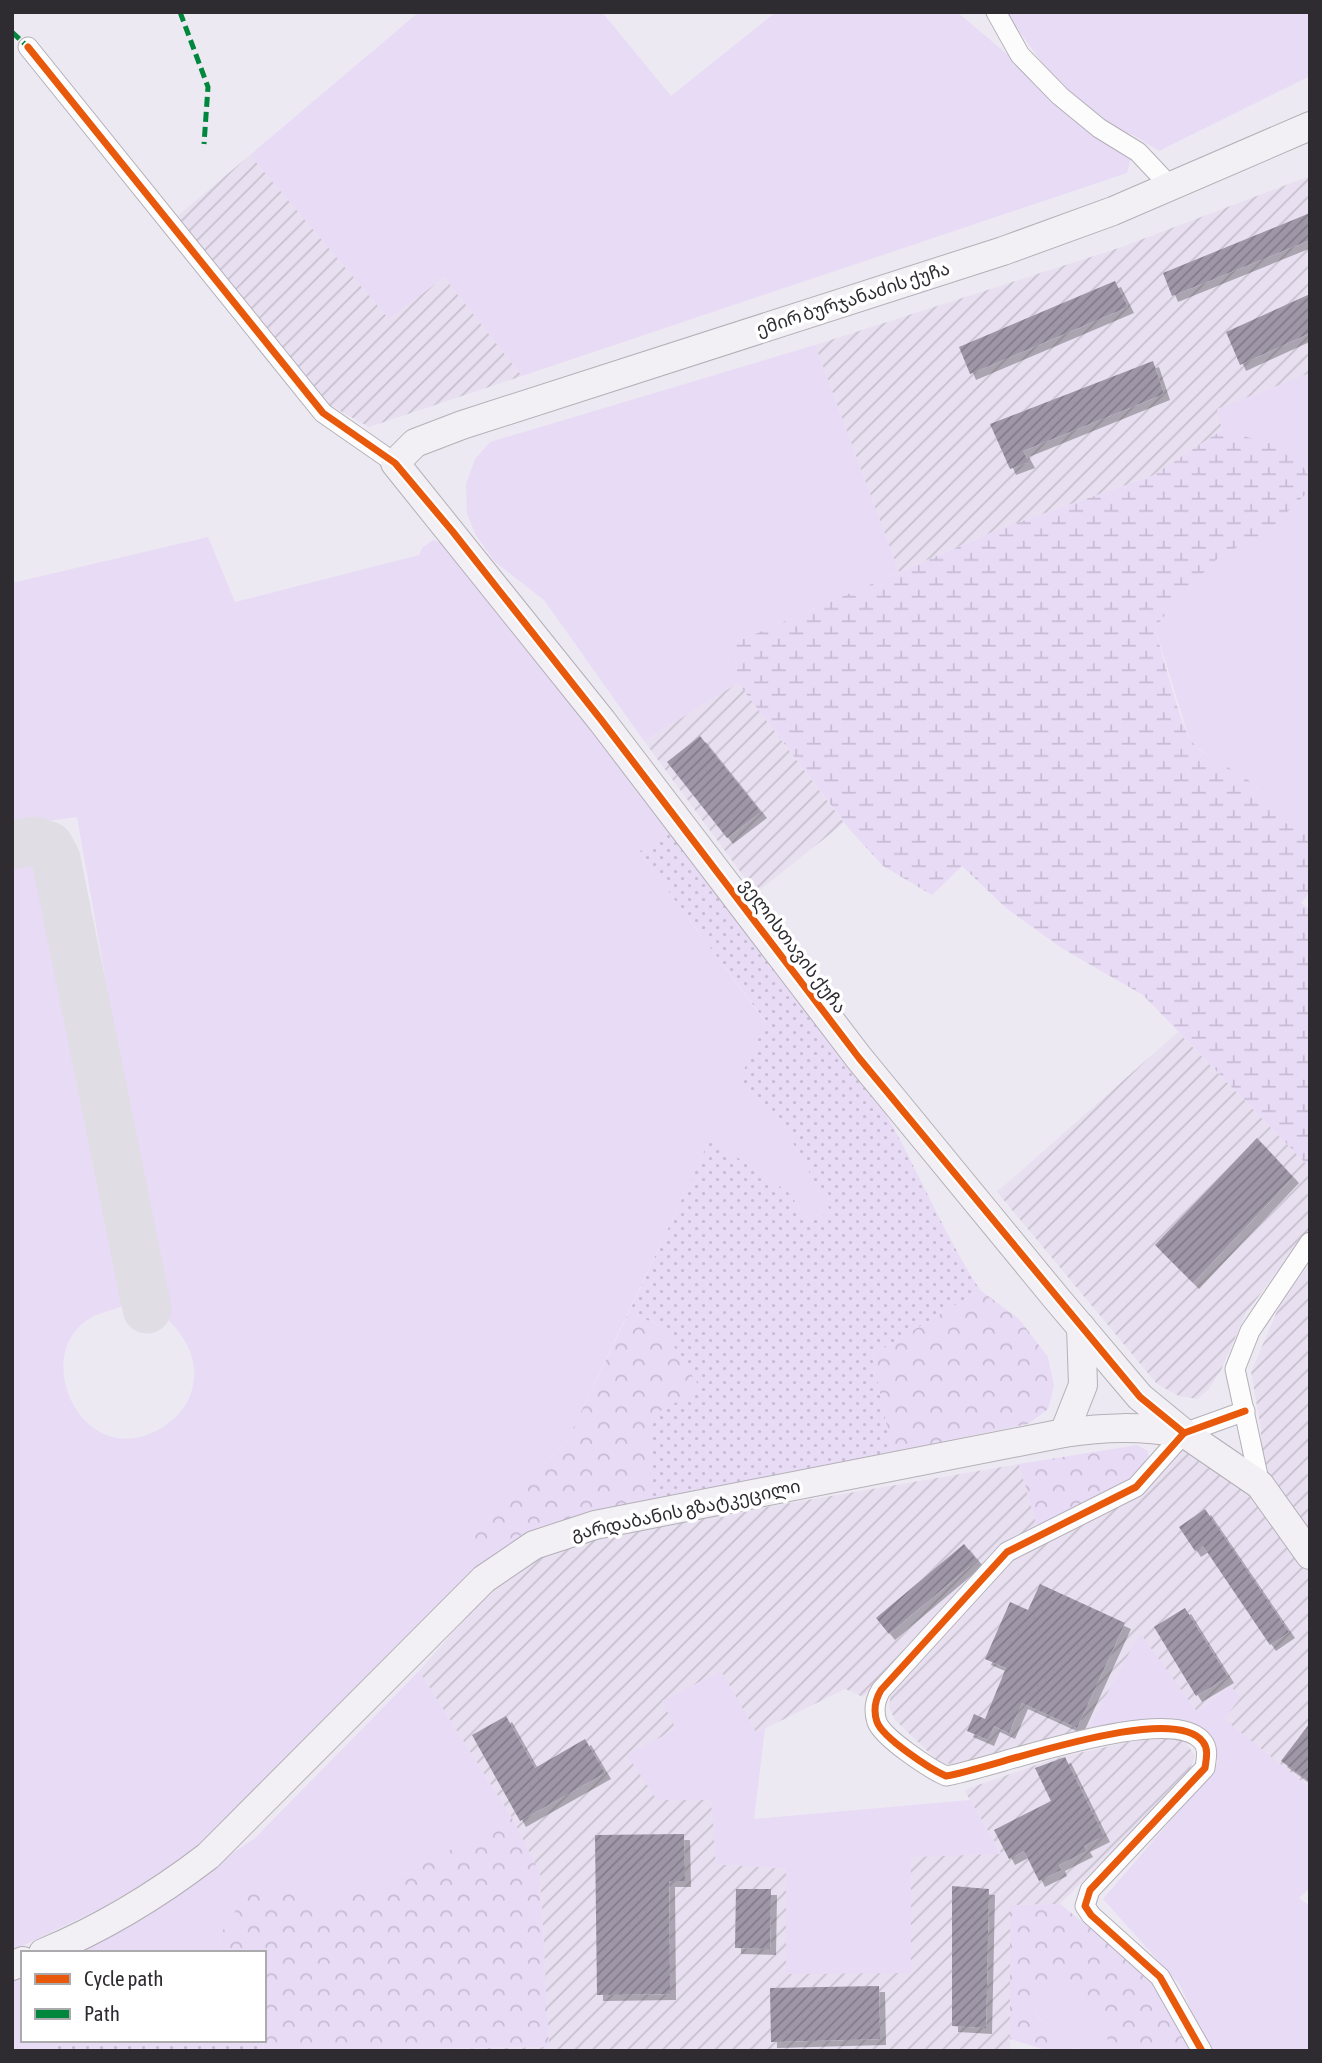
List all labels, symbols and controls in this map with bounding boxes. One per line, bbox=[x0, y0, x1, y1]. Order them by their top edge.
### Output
street label: ემირ ბურჯანაძის ქუჩა bbox=[754, 257, 952, 341]
street label: ველისთავის ქუჩა bbox=[735, 874, 851, 1018]
street label: გარდაბანის გზატკეცილი bbox=[570, 1475, 802, 1545]
legend bbox=[21, 1951, 266, 2042]
text: Cycle path bbox=[84, 1966, 163, 1990]
text: Path bbox=[84, 2001, 120, 2025]

